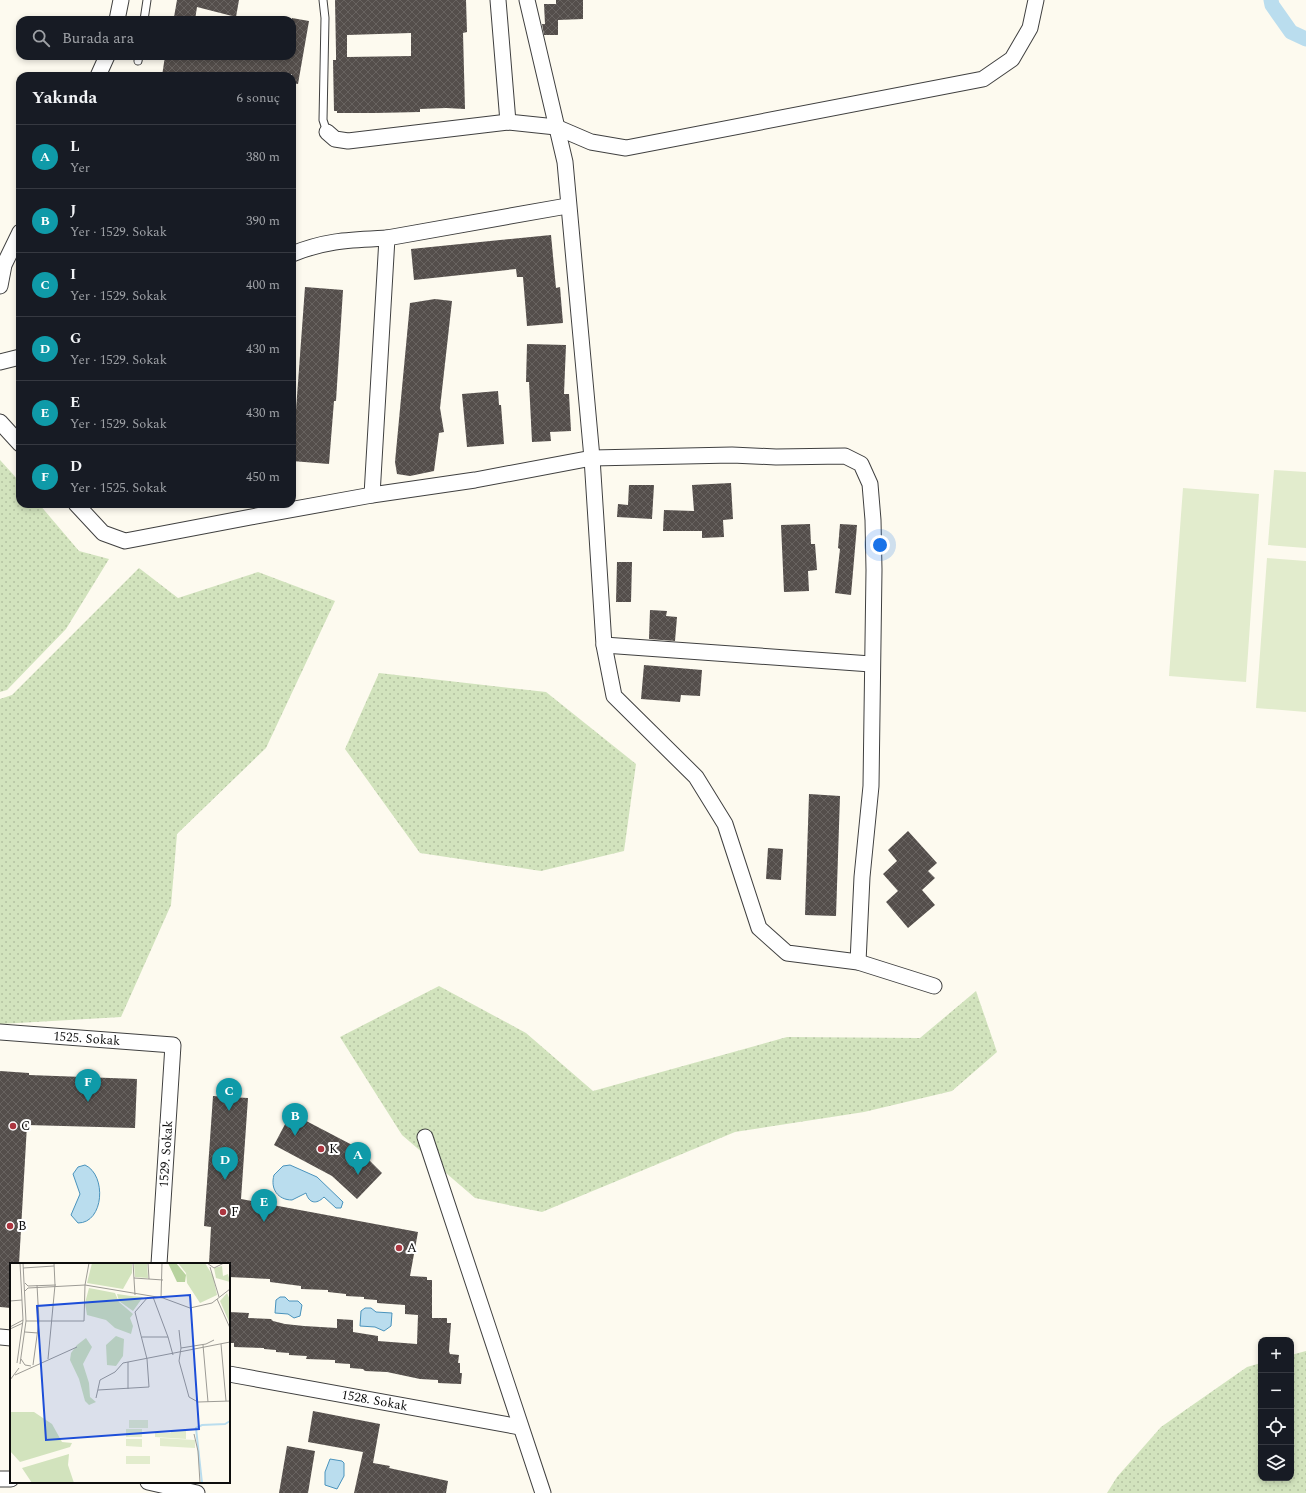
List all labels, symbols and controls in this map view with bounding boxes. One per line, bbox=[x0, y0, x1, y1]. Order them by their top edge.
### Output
search box bbox=[16, 16, 296, 60]
icon: search bbox=[30, 27, 52, 49]
text: Burada ara bbox=[62, 27, 134, 50]
text: Yakında bbox=[32, 85, 97, 111]
text: 6 sonuç bbox=[237, 88, 280, 108]
text: L bbox=[70, 135, 80, 158]
text: A bbox=[40, 147, 50, 167]
text: 380 m bbox=[246, 147, 280, 167]
text: Yer bbox=[70, 158, 90, 178]
text: J bbox=[70, 199, 76, 222]
text: B bbox=[40, 211, 50, 231]
text: 390 m bbox=[246, 211, 280, 231]
text: Yer · 1529. Sokak bbox=[70, 222, 167, 242]
text: I bbox=[70, 263, 76, 286]
text: C bbox=[40, 275, 50, 295]
text: 400 m bbox=[246, 275, 280, 295]
text: Yer · 1529. Sokak bbox=[70, 286, 167, 306]
text: G bbox=[70, 327, 81, 350]
text: D bbox=[40, 339, 50, 359]
text: 430 m bbox=[246, 339, 280, 359]
text: Yer · 1529. Sokak bbox=[70, 350, 167, 370]
text: E bbox=[70, 391, 80, 414]
text: E bbox=[41, 403, 49, 423]
text: 430 m bbox=[246, 403, 280, 423]
text: Yer · 1529. Sokak bbox=[70, 414, 167, 434]
text: D bbox=[70, 455, 82, 478]
text: F bbox=[41, 467, 49, 487]
text: 450 m bbox=[246, 467, 280, 487]
text: Yer · 1525. Sokak bbox=[70, 478, 167, 498]
your location bbox=[870, 535, 890, 555]
street label: 1525. Sokak bbox=[52, 1026, 121, 1051]
pin: F bbox=[75, 1069, 101, 1102]
pin: C bbox=[216, 1078, 242, 1111]
pin: B bbox=[282, 1103, 308, 1136]
place label: C bbox=[21, 1116, 30, 1136]
street label: 1529. Sokak bbox=[154, 1120, 178, 1188]
marker: C bbox=[8, 1121, 18, 1131]
place label: K bbox=[329, 1139, 339, 1159]
pin: A bbox=[345, 1142, 371, 1175]
marker: K bbox=[316, 1144, 326, 1154]
pin: D bbox=[212, 1147, 238, 1180]
pin: E bbox=[251, 1189, 277, 1222]
place label: F bbox=[231, 1202, 239, 1222]
marker: F bbox=[218, 1207, 228, 1217]
place label: B bbox=[18, 1216, 27, 1236]
marker: B bbox=[5, 1221, 15, 1231]
place label: A bbox=[407, 1238, 417, 1258]
marker: A bbox=[394, 1243, 404, 1253]
inset map bbox=[10, 1263, 230, 1483]
map controls bbox=[1258, 1337, 1294, 1481]
button: + bbox=[1258, 1337, 1294, 1373]
button: − bbox=[1258, 1373, 1294, 1409]
street label: 1528. Sokak bbox=[340, 1385, 410, 1416]
button: locate bbox=[1258, 1409, 1294, 1445]
button: layers bbox=[1258, 1445, 1294, 1481]

